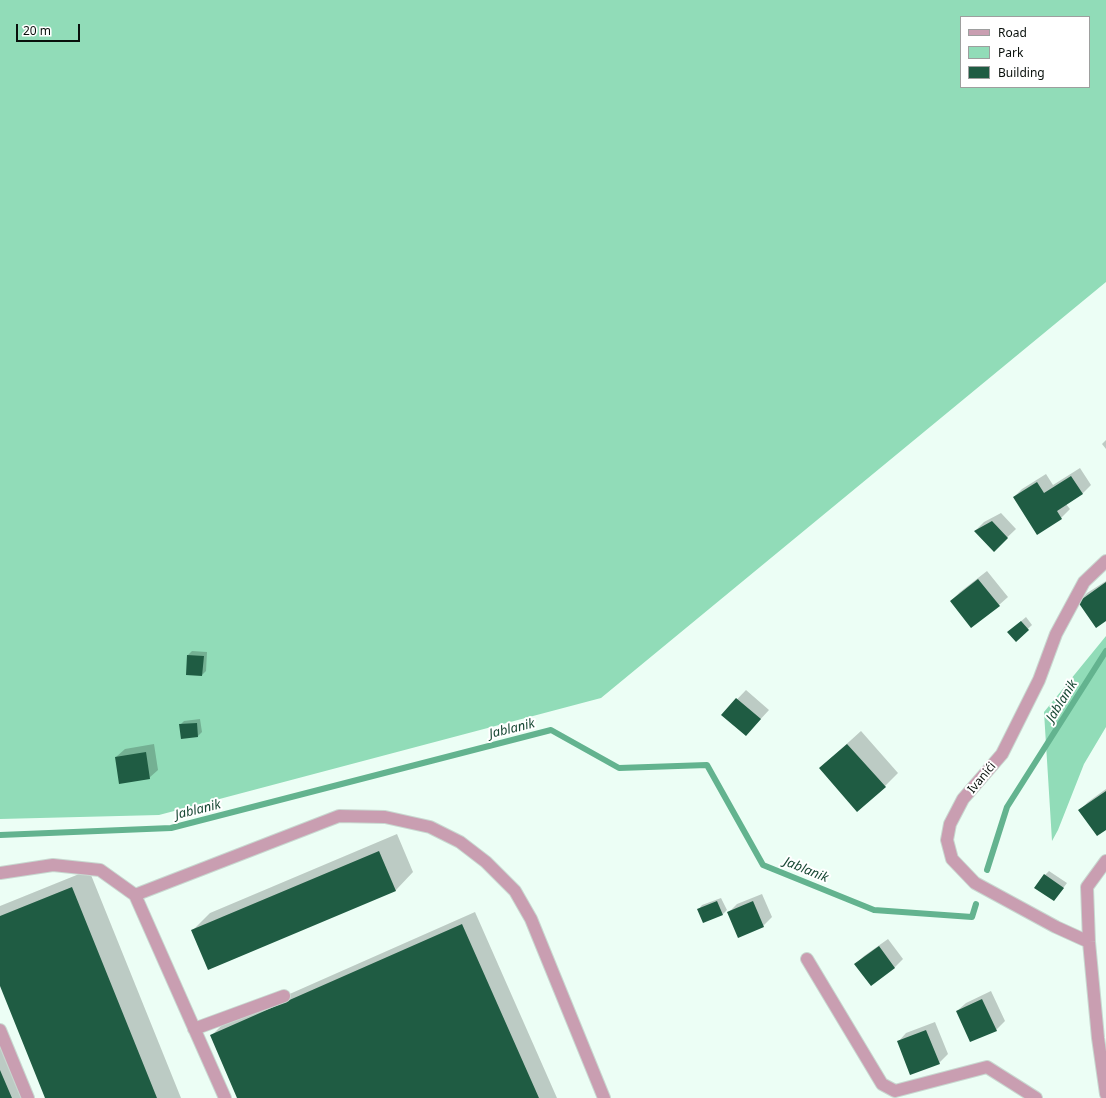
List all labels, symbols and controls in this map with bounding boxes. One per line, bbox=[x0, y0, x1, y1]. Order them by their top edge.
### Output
scale bar bbox=[18, 16, 82, 42]
legend bbox=[960, 16, 1090, 88]
text: 20 m bbox=[23, 22, 51, 39]
text: Road bbox=[998, 24, 1027, 41]
text: Park bbox=[998, 44, 1023, 61]
text: Building bbox=[998, 64, 1045, 81]
water label: Jablanik bbox=[1043, 677, 1081, 725]
water label: Jablanik bbox=[488, 716, 536, 742]
street label: Ivanići bbox=[965, 759, 999, 797]
water label: Jablanik bbox=[174, 797, 222, 823]
water label: Jablanik bbox=[782, 854, 830, 886]

